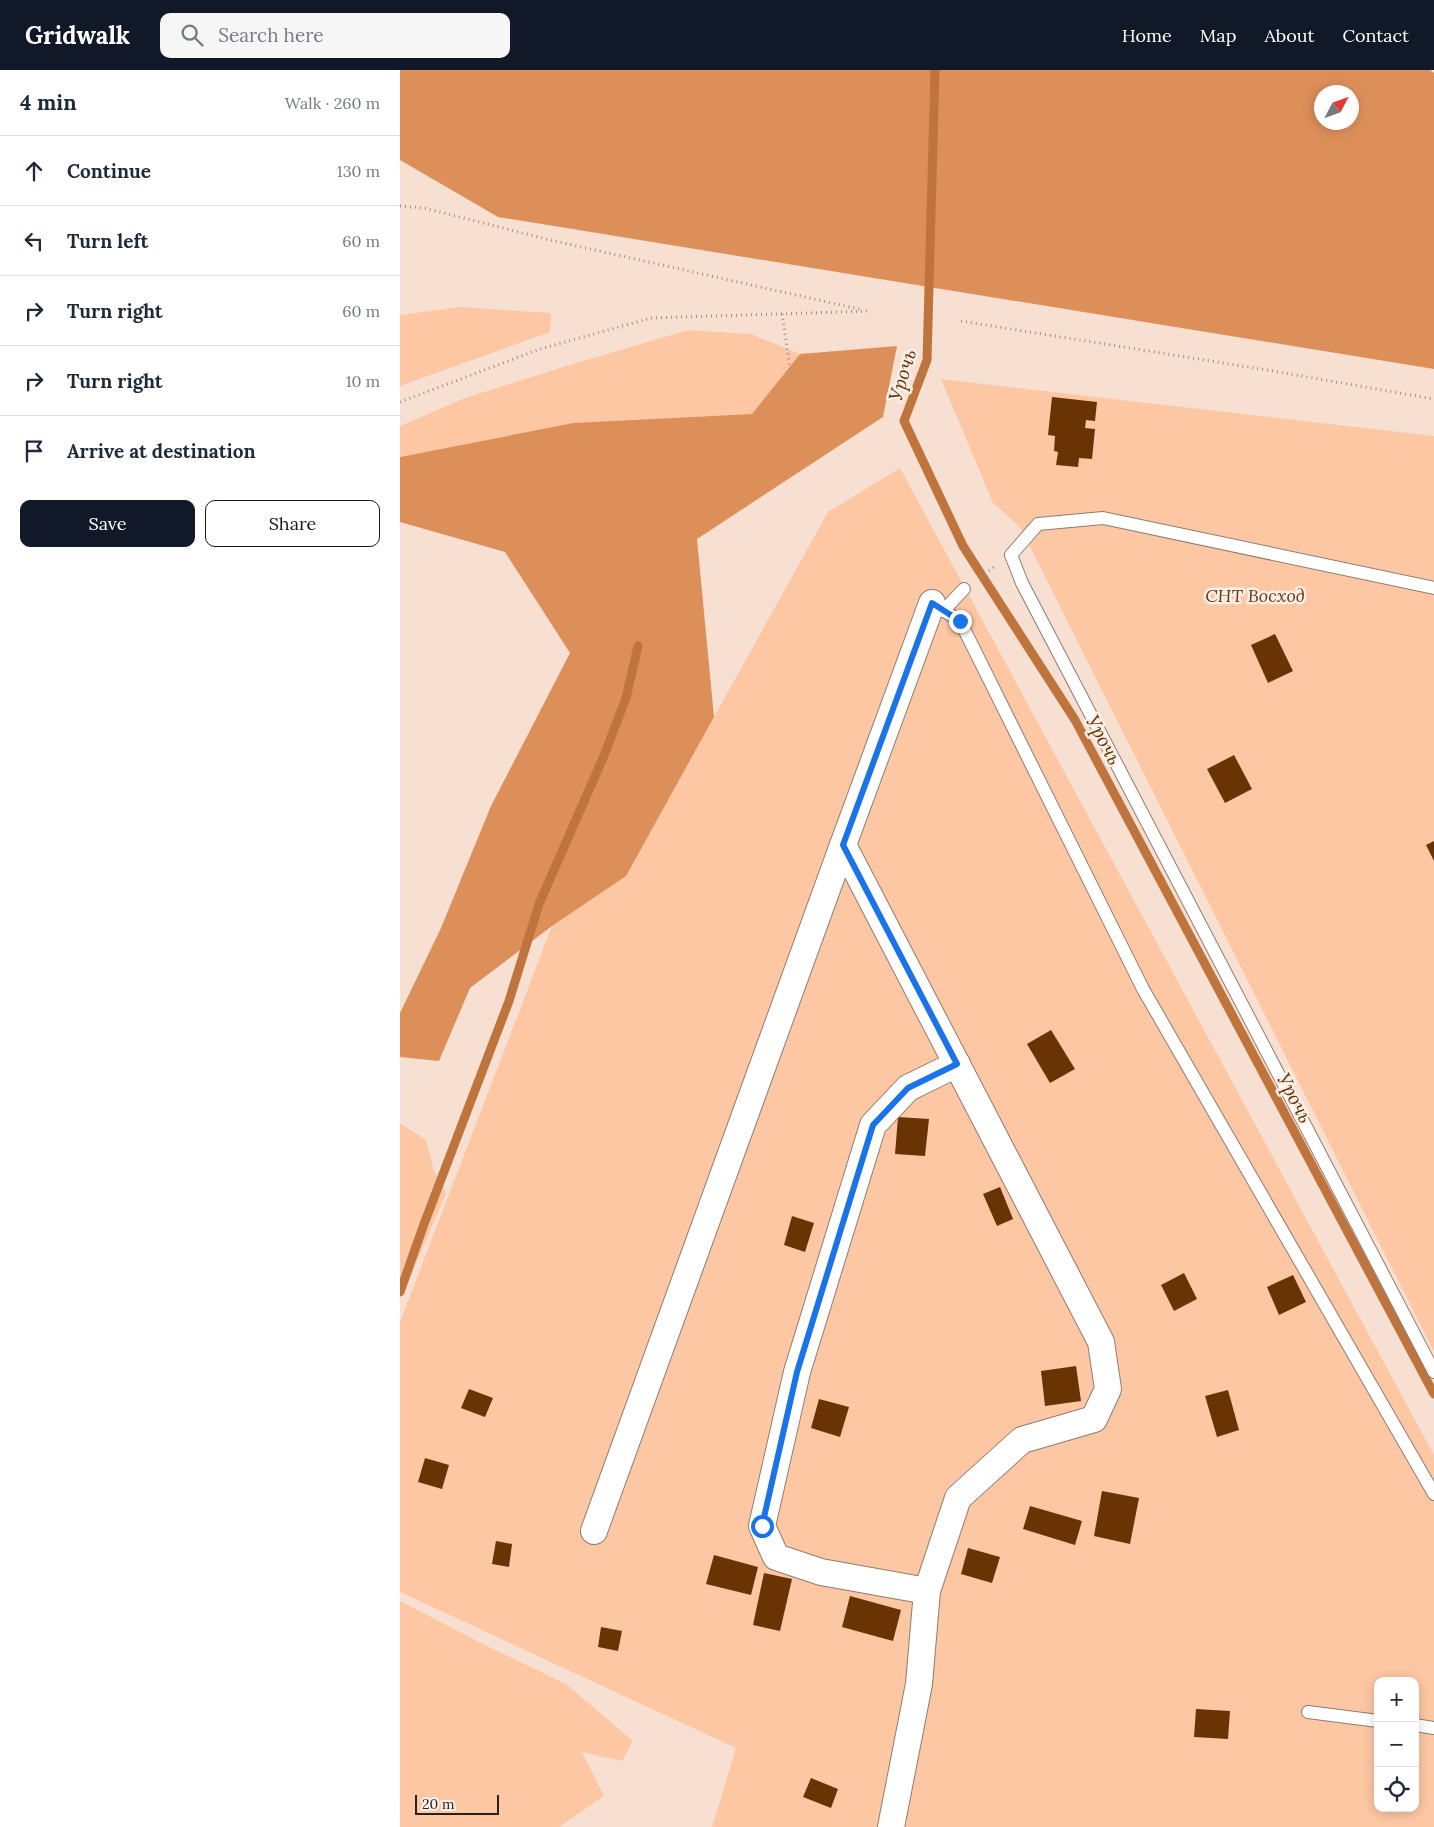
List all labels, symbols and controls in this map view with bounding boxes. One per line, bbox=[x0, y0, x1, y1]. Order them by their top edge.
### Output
search box bbox=[160, 13, 510, 58]
text: Gridwalk bbox=[25, 20, 130, 51]
icon: search bbox=[178, 21, 206, 49]
text: Search here bbox=[218, 23, 324, 47]
text: Home bbox=[1122, 24, 1172, 47]
text: Map bbox=[1200, 24, 1236, 47]
text: About bbox=[1264, 24, 1314, 47]
text: Contact bbox=[1342, 24, 1409, 47]
north arrow bbox=[1314, 85, 1359, 130]
text: 4 min bbox=[20, 89, 77, 116]
text: Walk · 260 m bbox=[285, 93, 380, 113]
icon: ahead bbox=[20, 157, 48, 185]
text: Continue bbox=[67, 159, 151, 183]
text: 130 m bbox=[337, 161, 380, 181]
icon: left bbox=[20, 227, 48, 255]
text: Turn left bbox=[67, 229, 148, 253]
text: 60 m bbox=[342, 231, 380, 251]
icon: right bbox=[20, 297, 48, 325]
text: Turn right bbox=[67, 299, 163, 323]
text: 60 m bbox=[342, 301, 380, 321]
water label: Урочь bbox=[883, 346, 921, 404]
icon: right bbox=[20, 367, 48, 395]
text: Turn right bbox=[67, 369, 163, 393]
text: 10 m bbox=[346, 371, 380, 391]
icon: arrive bbox=[20, 437, 48, 465]
text: Arrive at destination bbox=[67, 439, 256, 463]
button: Save bbox=[20, 500, 195, 547]
button: Share bbox=[205, 500, 380, 547]
park label: СНТ Восход bbox=[1205, 584, 1305, 607]
route end bbox=[949, 610, 972, 633]
water label: Урочь bbox=[1081, 711, 1127, 769]
water label: Урочь bbox=[1272, 1069, 1318, 1127]
route start bbox=[751, 1515, 774, 1538]
map controls bbox=[1374, 1677, 1419, 1812]
button: + bbox=[1374, 1677, 1419, 1722]
button: − bbox=[1374, 1722, 1419, 1767]
button: locate bbox=[1374, 1767, 1419, 1812]
scale bar bbox=[415, 1792, 499, 1815]
text: 20 m bbox=[422, 1795, 454, 1813]

